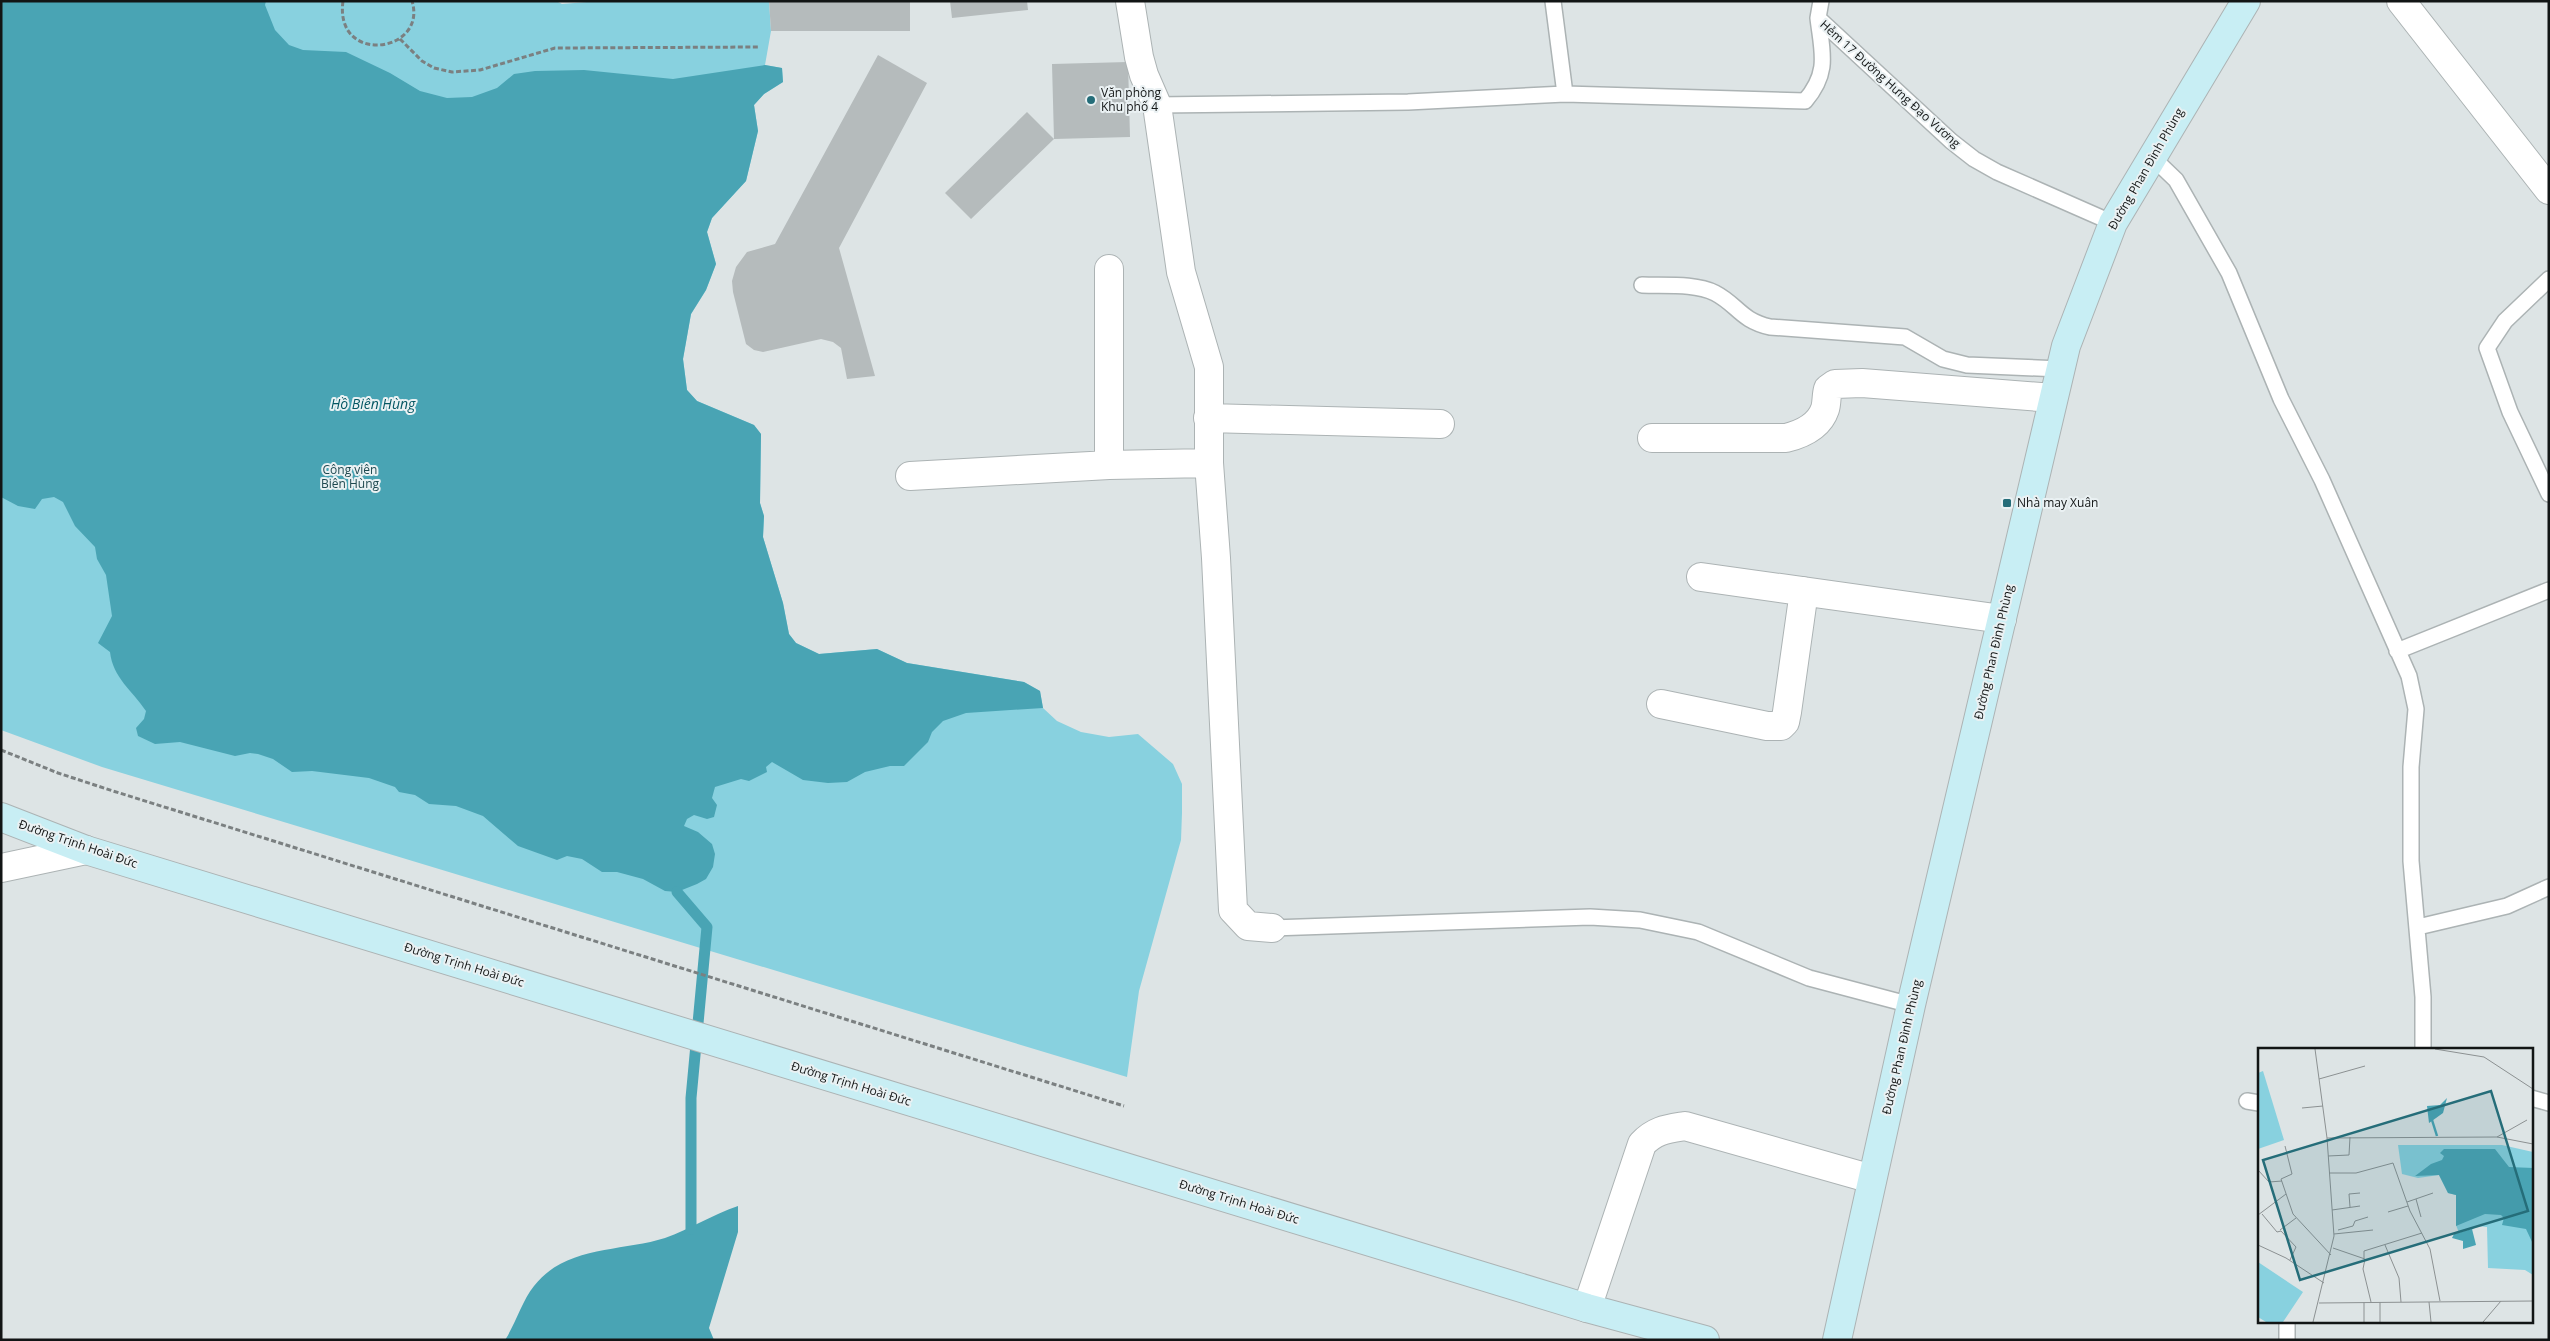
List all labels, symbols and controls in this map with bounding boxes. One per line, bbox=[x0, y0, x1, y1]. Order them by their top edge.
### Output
street label: Hẻm 17 Đường Hưng Đạo Vương bbox=[1816, 16, 1965, 152]
place label: Văn phòng Khu phố 4 bbox=[1101, 84, 1162, 115]
marker: Văn phòng Khu phố 4 bbox=[1085, 94, 1097, 106]
street label: Đường Phan Đình Phùng bbox=[2104, 104, 2188, 233]
water label: Hồ Biên Hùng bbox=[331, 394, 416, 413]
park label: Công viên Biên Hùng bbox=[321, 461, 380, 492]
place label: Nhà may Xuân bbox=[2017, 494, 2098, 511]
marker: Nhà may Xuân bbox=[2001, 497, 2013, 509]
street label: Đường Phan Đình Phùng bbox=[1970, 582, 2017, 721]
street label: Đường Trịnh Hoài Đức bbox=[16, 815, 140, 872]
street label: Đường Trịnh Hoài Đức bbox=[402, 938, 526, 991]
street label: Đường Phan Đình Phùng bbox=[1878, 977, 1925, 1116]
inset map bbox=[2258, 1048, 2532, 1324]
street label: Đường Trịnh Hoài Đức bbox=[789, 1057, 913, 1110]
street label: Đường Trịnh Hoài Đức bbox=[1177, 1175, 1301, 1228]

